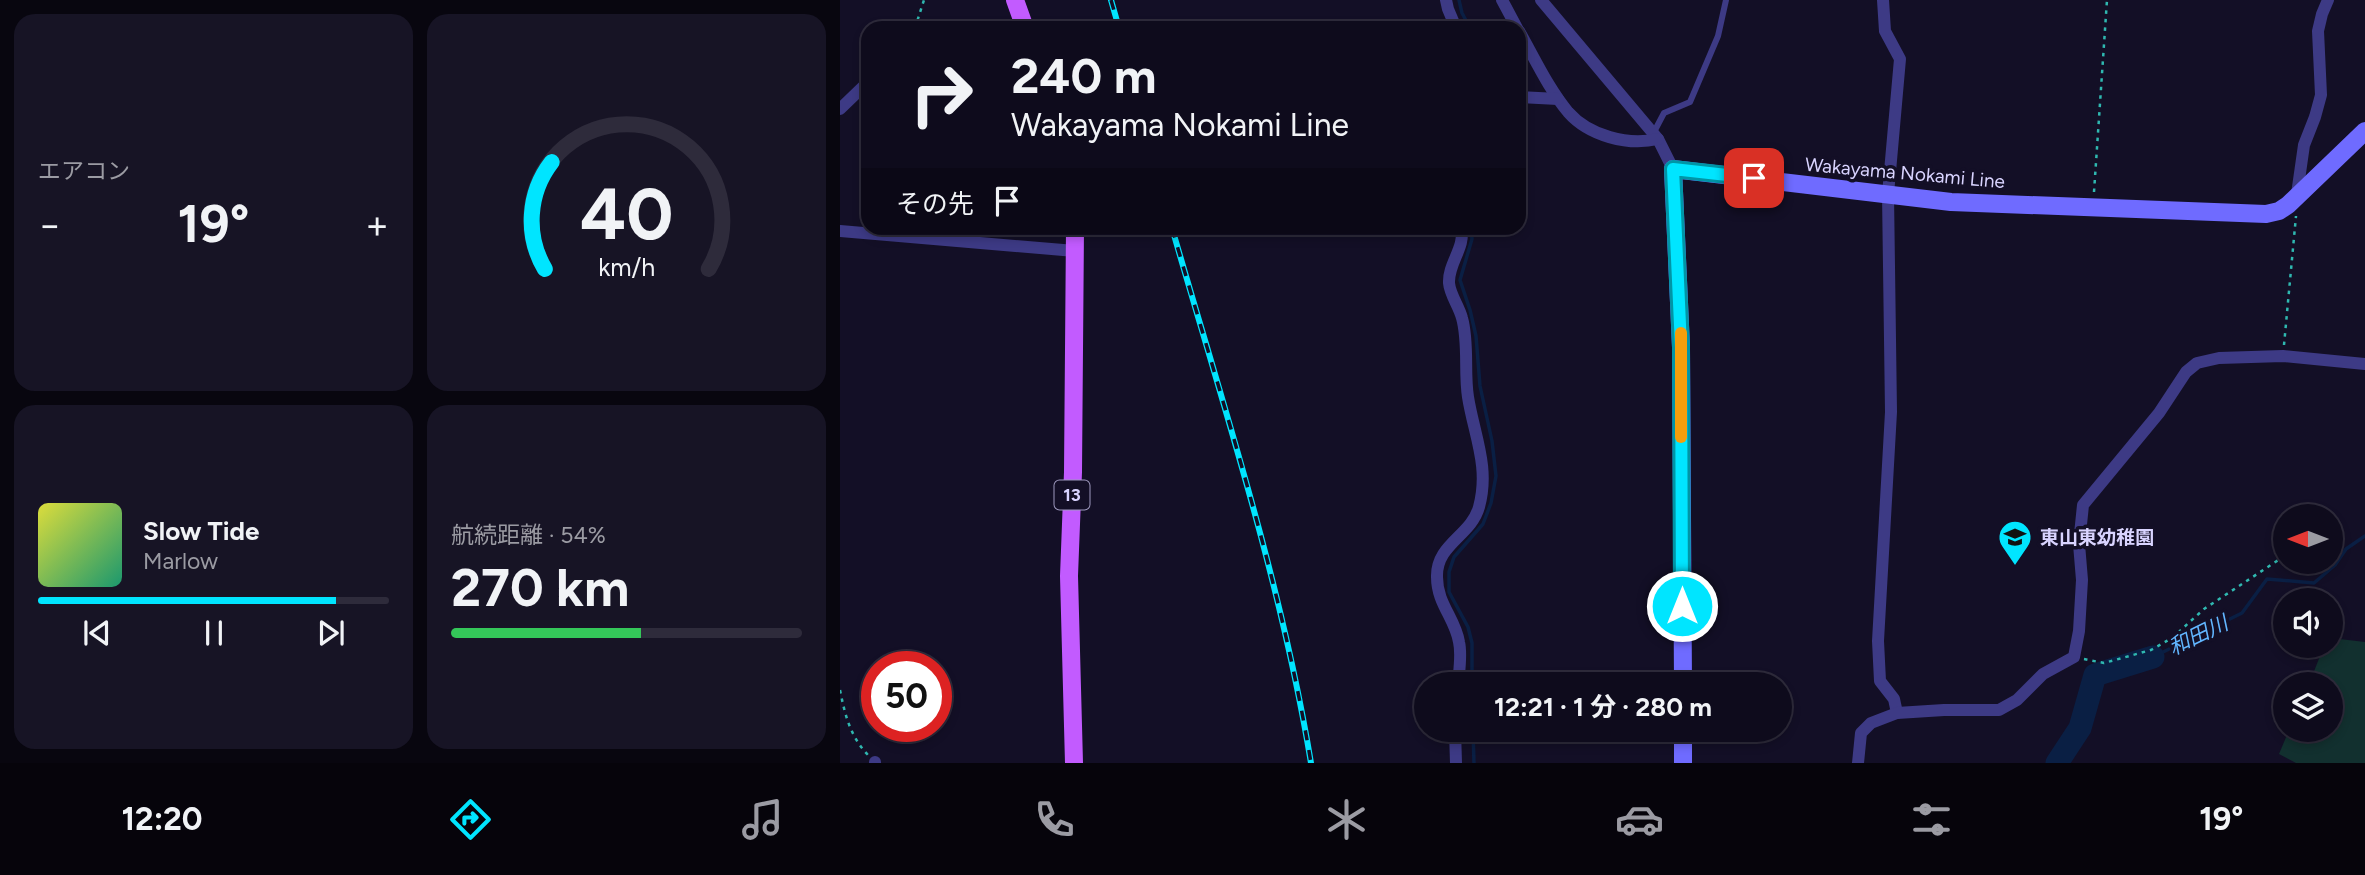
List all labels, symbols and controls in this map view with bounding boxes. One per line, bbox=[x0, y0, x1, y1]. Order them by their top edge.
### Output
text: 240 m bbox=[1011, 46, 1157, 105]
icon: right bbox=[896, 49, 987, 140]
text: Wakayama Nokami Line bbox=[1011, 106, 1349, 144]
pin bbox=[1724, 148, 1784, 208]
street label: Wakayama Nokami Line bbox=[1804, 153, 2006, 193]
text: エアコン bbox=[38, 157, 130, 185]
icon: arrive bbox=[1735, 159, 1773, 197]
text: 40 bbox=[580, 170, 673, 257]
icon: arrive bbox=[988, 182, 1026, 220]
text: その先 bbox=[896, 188, 974, 220]
text: 19° bbox=[178, 193, 249, 255]
text: − bbox=[38, 202, 62, 248]
text: + bbox=[365, 202, 389, 248]
text: km/h bbox=[598, 251, 655, 281]
road number: 13 bbox=[1055, 480, 1090, 509]
north arrow bbox=[2273, 504, 2343, 574]
map controls bbox=[2273, 504, 2343, 742]
text: Slow Tide bbox=[143, 515, 259, 547]
school or university icon: 東山東幼稚園 bbox=[1996, 518, 2034, 567]
text: 航続距離 · 54% bbox=[451, 521, 606, 549]
place label: 東山東幼稚園 bbox=[2040, 526, 2154, 549]
text: Marlow bbox=[143, 547, 218, 575]
text: 270 km bbox=[451, 557, 629, 619]
position arrow bbox=[1645, 569, 1719, 643]
button: sound bbox=[2273, 588, 2343, 658]
water label: 和田川 bbox=[2164, 609, 2234, 660]
icon: previous bbox=[78, 614, 116, 652]
icon: pause bbox=[195, 614, 233, 652]
icon: next bbox=[312, 614, 350, 652]
speed limit sign: 50 bbox=[861, 651, 952, 742]
button: layers bbox=[2273, 672, 2343, 742]
text: 12:21 · 1 分 · 280 m bbox=[1494, 691, 1712, 723]
icon: directions bbox=[446, 795, 495, 844]
icon: music bbox=[738, 795, 787, 844]
icon: phone bbox=[1030, 795, 1079, 844]
icon: climate bbox=[1322, 795, 1371, 844]
icon: car bbox=[1615, 795, 1664, 844]
icon: filters bbox=[1907, 795, 1956, 844]
text: 12:20 bbox=[122, 800, 203, 838]
text: 19° bbox=[2199, 800, 2243, 838]

